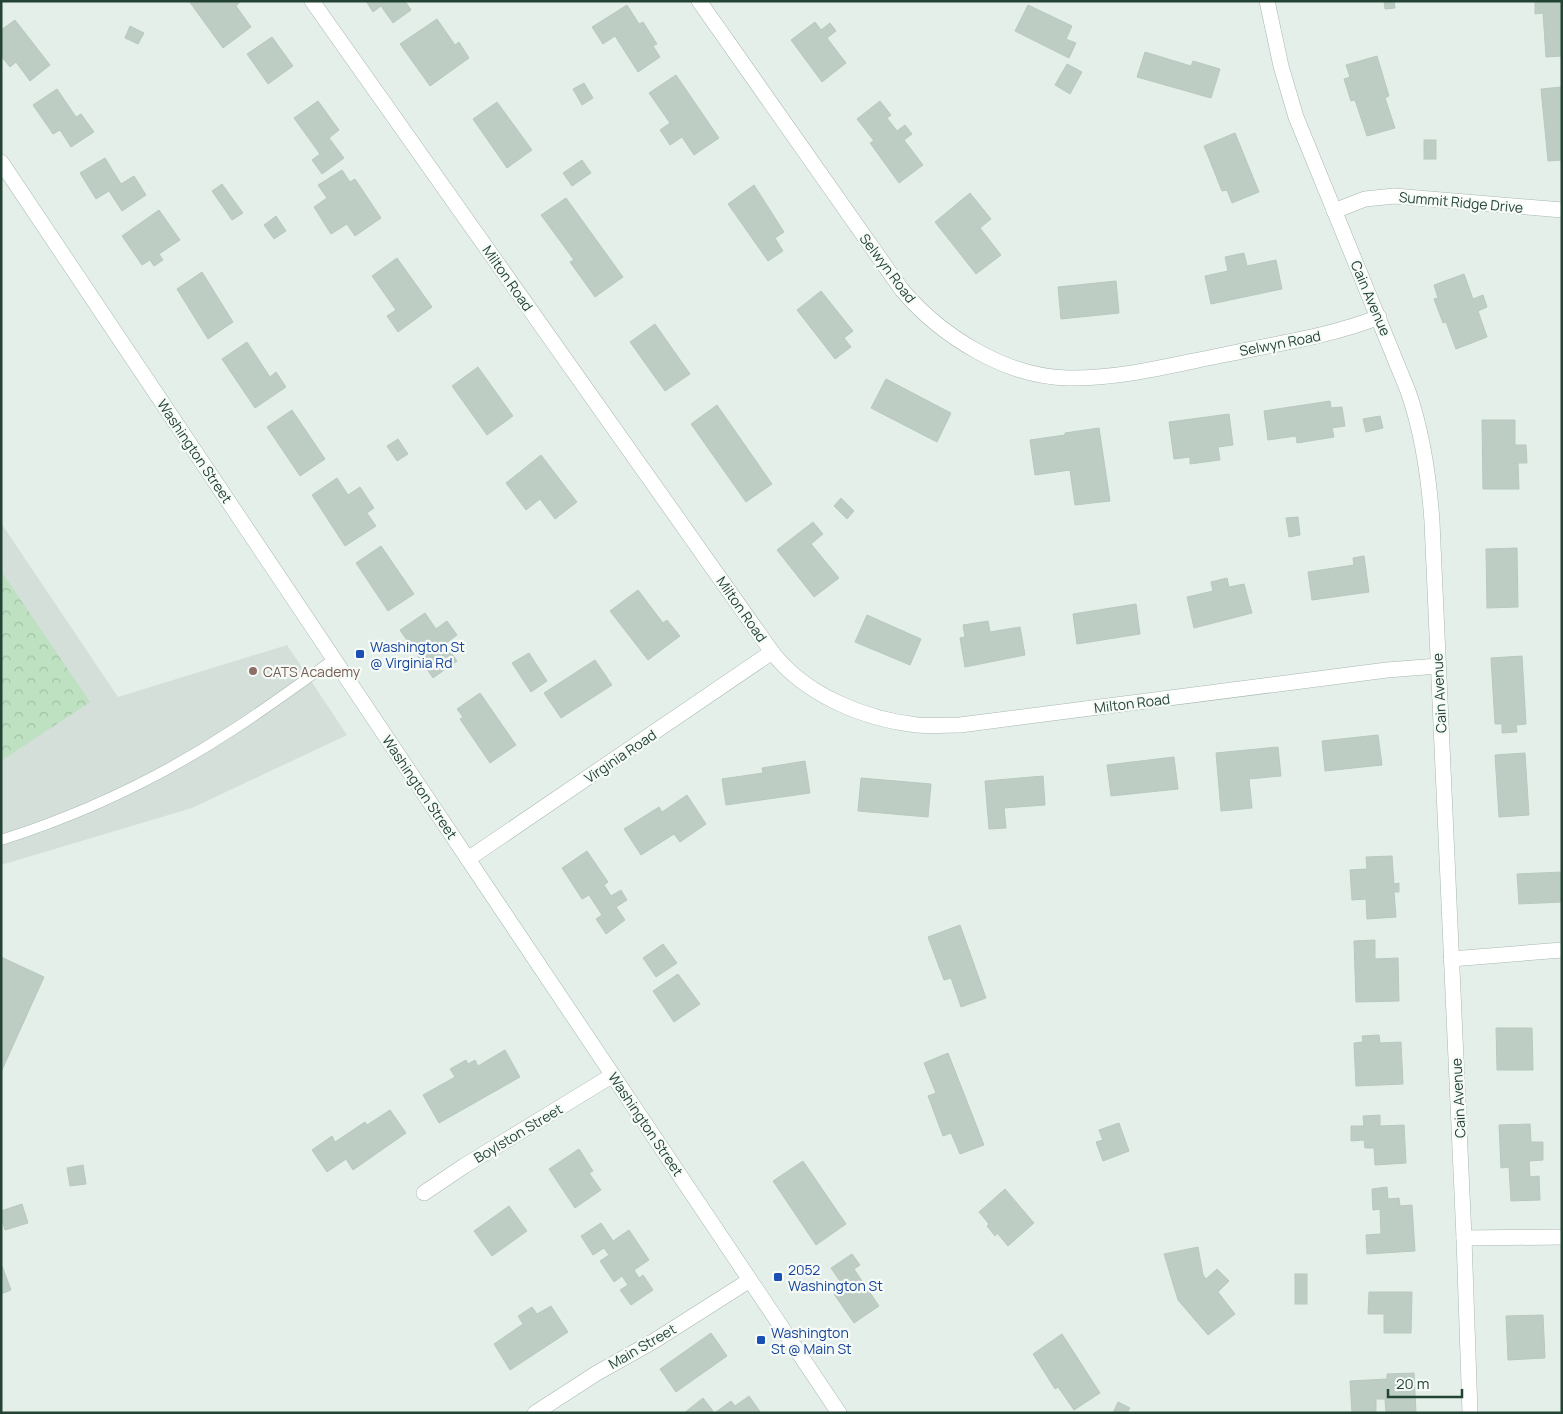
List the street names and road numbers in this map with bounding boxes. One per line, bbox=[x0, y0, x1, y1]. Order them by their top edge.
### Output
street label: Summit Ridge Drive bbox=[1398, 187, 1524, 217]
street label: Selwyn Road bbox=[856, 229, 920, 307]
street label: Milton Road bbox=[478, 241, 538, 315]
street label: Cain Avenue bbox=[1347, 257, 1395, 339]
street label: Selwyn Road bbox=[1238, 326, 1322, 360]
street label: Washington Street bbox=[153, 395, 237, 507]
street label: Milton Road bbox=[712, 572, 772, 646]
street label: Cain Avenue bbox=[1427, 653, 1451, 733]
street label: Milton Road bbox=[1093, 689, 1171, 717]
street label: Virginia Road bbox=[580, 725, 660, 787]
street label: Washington Street bbox=[378, 731, 462, 843]
street label: Cain Avenue bbox=[1446, 1058, 1470, 1138]
street label: Washington Street bbox=[604, 1068, 688, 1180]
street label: Boylston Street bbox=[470, 1099, 566, 1167]
street label: Main Street bbox=[605, 1319, 680, 1373]

